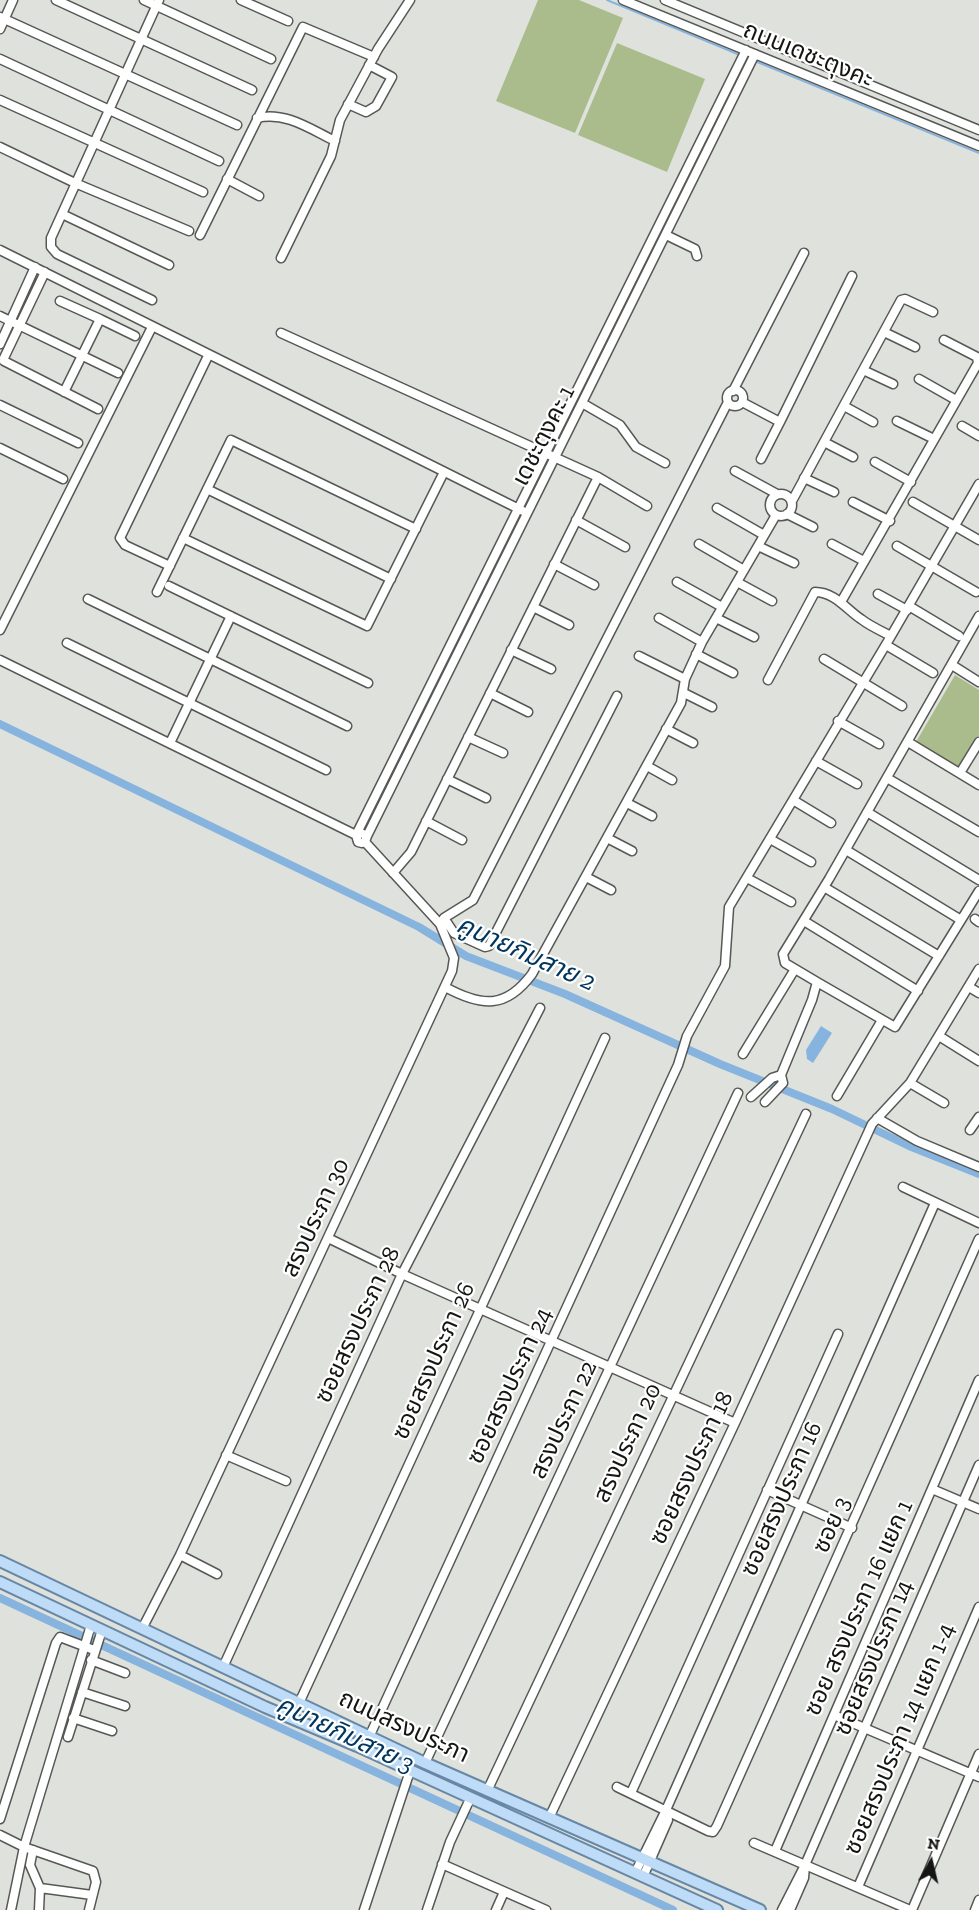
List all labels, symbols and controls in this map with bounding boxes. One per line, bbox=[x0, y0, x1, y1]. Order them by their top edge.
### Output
street label: ถนนเดชะตุงคะ bbox=[739, 16, 877, 94]
street label: เดชะตุงคะ 1 bbox=[507, 381, 581, 491]
water label: คูนายกิมสาย 2 bbox=[452, 909, 600, 999]
street label: สรงประภา 30 bbox=[276, 1154, 356, 1282]
street label: ซอยสรงประภา 28 bbox=[309, 1242, 407, 1408]
street label: ซอยสรงประภา 26 bbox=[387, 1278, 481, 1444]
street label: ซอยสรงประภา 24 bbox=[461, 1303, 559, 1469]
street label: สรงประภา 22 bbox=[524, 1356, 604, 1484]
street label: สรงประภา 20 bbox=[588, 1379, 668, 1507]
street label: ซอยสรงประภา 18 bbox=[644, 1387, 740, 1549]
street label: ซอยสรงประภา 16 bbox=[735, 1417, 829, 1581]
street label: ซอย 3 bbox=[807, 1492, 857, 1558]
street label: ซอย สรงประภา 16 แยก 1 bbox=[798, 1496, 920, 1720]
street label: ซอยสรงประภา 14 bbox=[828, 1576, 920, 1740]
street label: ซอยสรงประภา 14 แยก 1-4 bbox=[838, 1619, 962, 1859]
street label: ถนนสรงประภา bbox=[334, 1684, 474, 1770]
water label: คูนายกิมสาย 3 bbox=[271, 1689, 419, 1781]
north arrow bbox=[901, 1832, 961, 1892]
text: N bbox=[926, 1833, 941, 1854]

